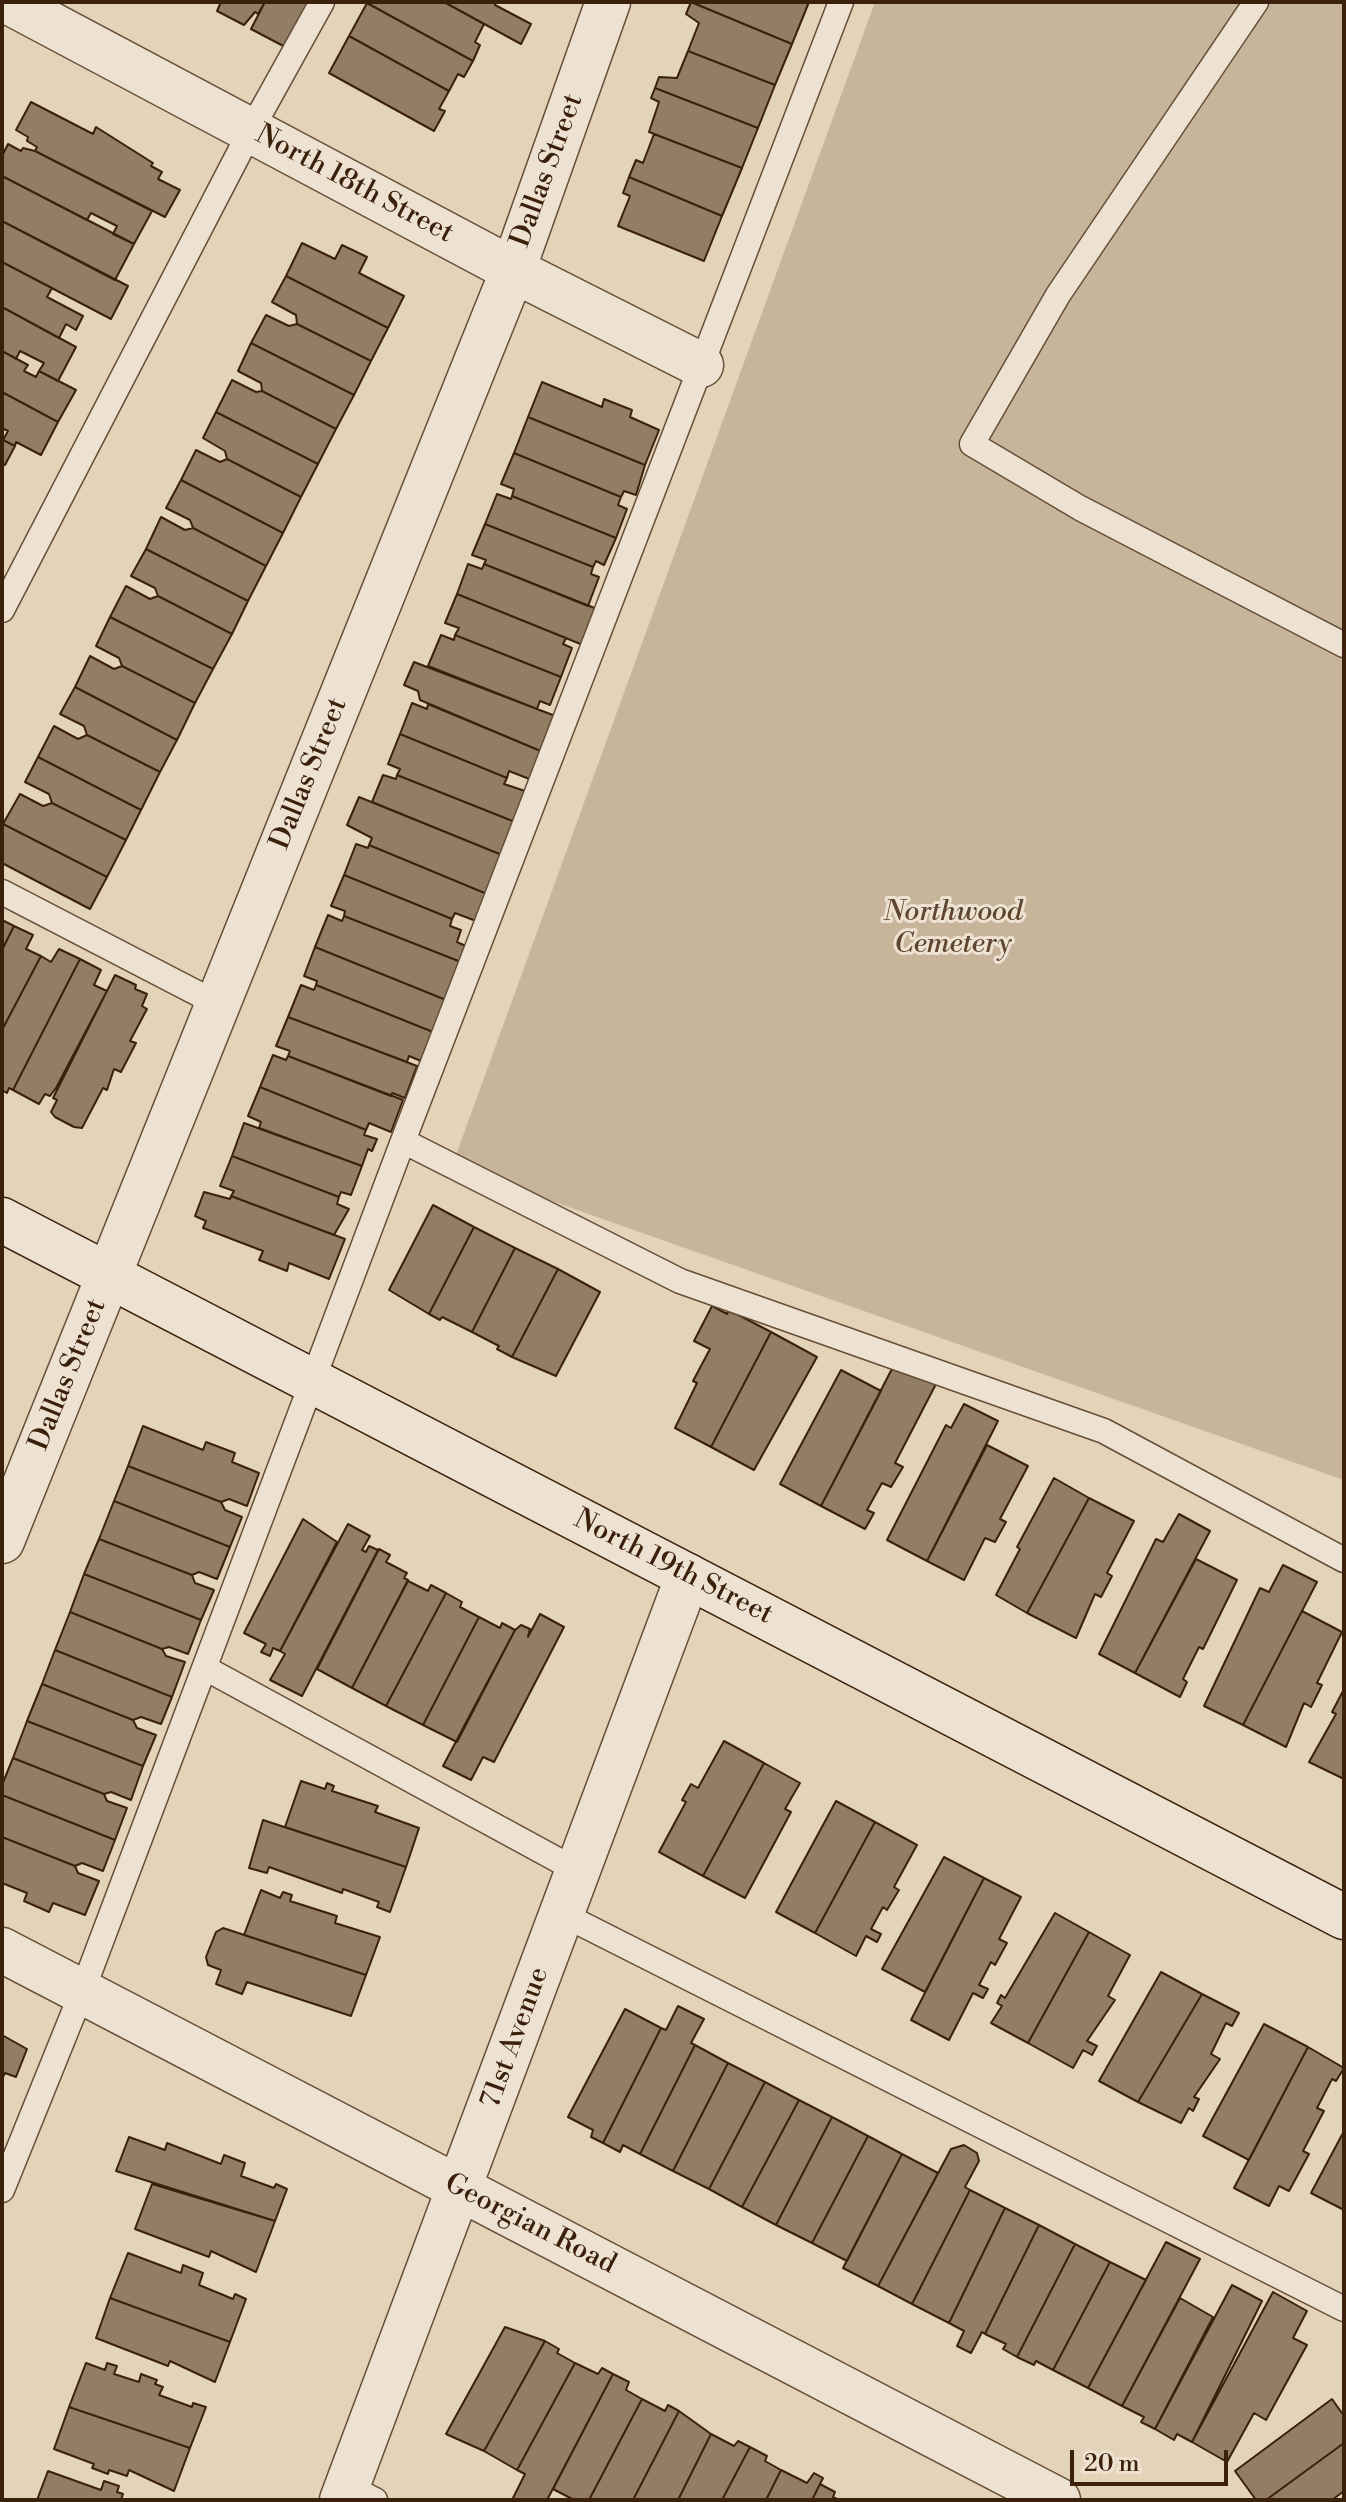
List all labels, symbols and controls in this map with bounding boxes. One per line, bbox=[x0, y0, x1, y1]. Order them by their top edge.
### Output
street label: Dallas Street bbox=[505, 90, 591, 252]
street label: North 18th Street bbox=[249, 119, 459, 251]
street label: Dallas Street bbox=[264, 693, 356, 855]
park label: Northwood Cemetery bbox=[884, 896, 1022, 962]
street label: Dallas Street bbox=[23, 1294, 115, 1456]
street label: North 19th Street bbox=[568, 1503, 778, 1633]
street label: 71st Avenue bbox=[475, 1963, 557, 2113]
street label: Georgian Road bbox=[439, 2167, 621, 2283]
scale bar bbox=[1074, 2434, 1232, 2484]
text: 20 m bbox=[1084, 2449, 1140, 2479]

